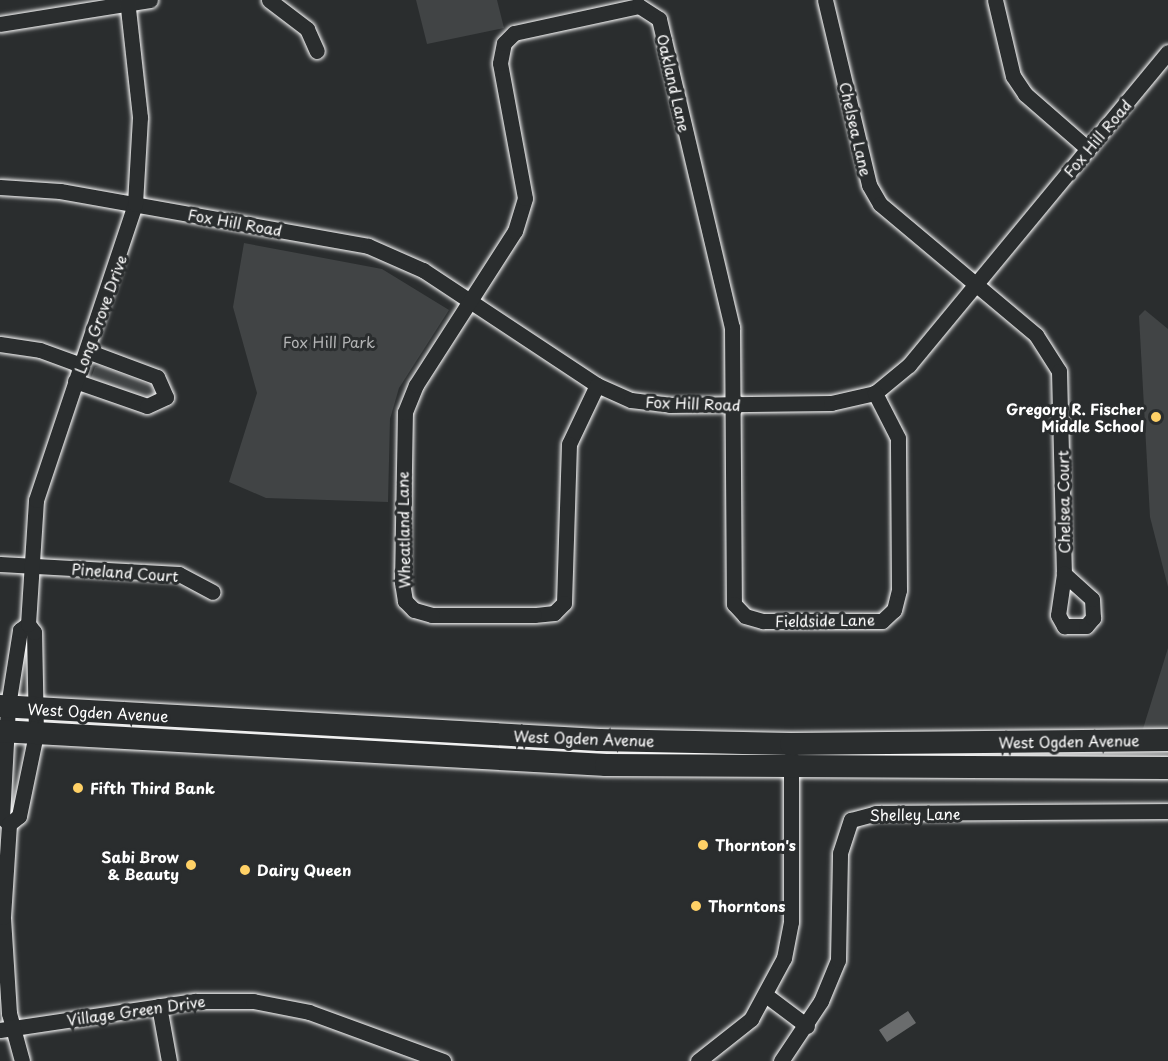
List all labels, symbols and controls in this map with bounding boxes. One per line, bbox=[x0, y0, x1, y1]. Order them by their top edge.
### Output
street label: Oakland Lane bbox=[654, 32, 694, 134]
street label: Chelsea Lane bbox=[836, 80, 876, 178]
street label: Fox Hill Road bbox=[1060, 96, 1134, 180]
street label: Fox Hill Road bbox=[187, 205, 283, 239]
street label: Long Grove Drive bbox=[70, 252, 130, 376]
park label: Fox Hill Park bbox=[283, 333, 375, 351]
street label: Fox Hill Road bbox=[645, 392, 741, 414]
place label: Gregory R. Fischer Middle School bbox=[1005, 399, 1144, 434]
marker: Gregory R. Fischer Middle School bbox=[1149, 410, 1163, 424]
street label: Chelsea Court bbox=[1053, 451, 1073, 553]
street label: Wheatland Lane bbox=[393, 471, 413, 589]
street label: Pineland Court bbox=[71, 559, 179, 585]
street label: Fieldside Lane bbox=[775, 610, 875, 630]
street label: West Ogden Avenue bbox=[27, 699, 169, 725]
street label: West Ogden Avenue bbox=[513, 727, 655, 749]
street label: West Ogden Avenue bbox=[998, 731, 1140, 751]
place label: Fifth Third Bank bbox=[90, 779, 217, 797]
marker: Fifth Third Bank bbox=[71, 781, 85, 795]
street label: Shelley Lane bbox=[869, 804, 961, 824]
place label: Thornton's bbox=[715, 836, 796, 854]
marker: Thornton's bbox=[696, 838, 710, 852]
place label: Sabi Brow & Beauty bbox=[101, 847, 179, 882]
marker: Sabi Brow & Beauty bbox=[184, 858, 198, 872]
place label: Dairy Queen bbox=[257, 861, 352, 879]
marker: Dairy Queen bbox=[238, 863, 252, 877]
place label: Thorntons bbox=[708, 897, 785, 915]
marker: Thorntons bbox=[689, 899, 703, 913]
street label: Village Green Drive bbox=[64, 991, 208, 1029]

